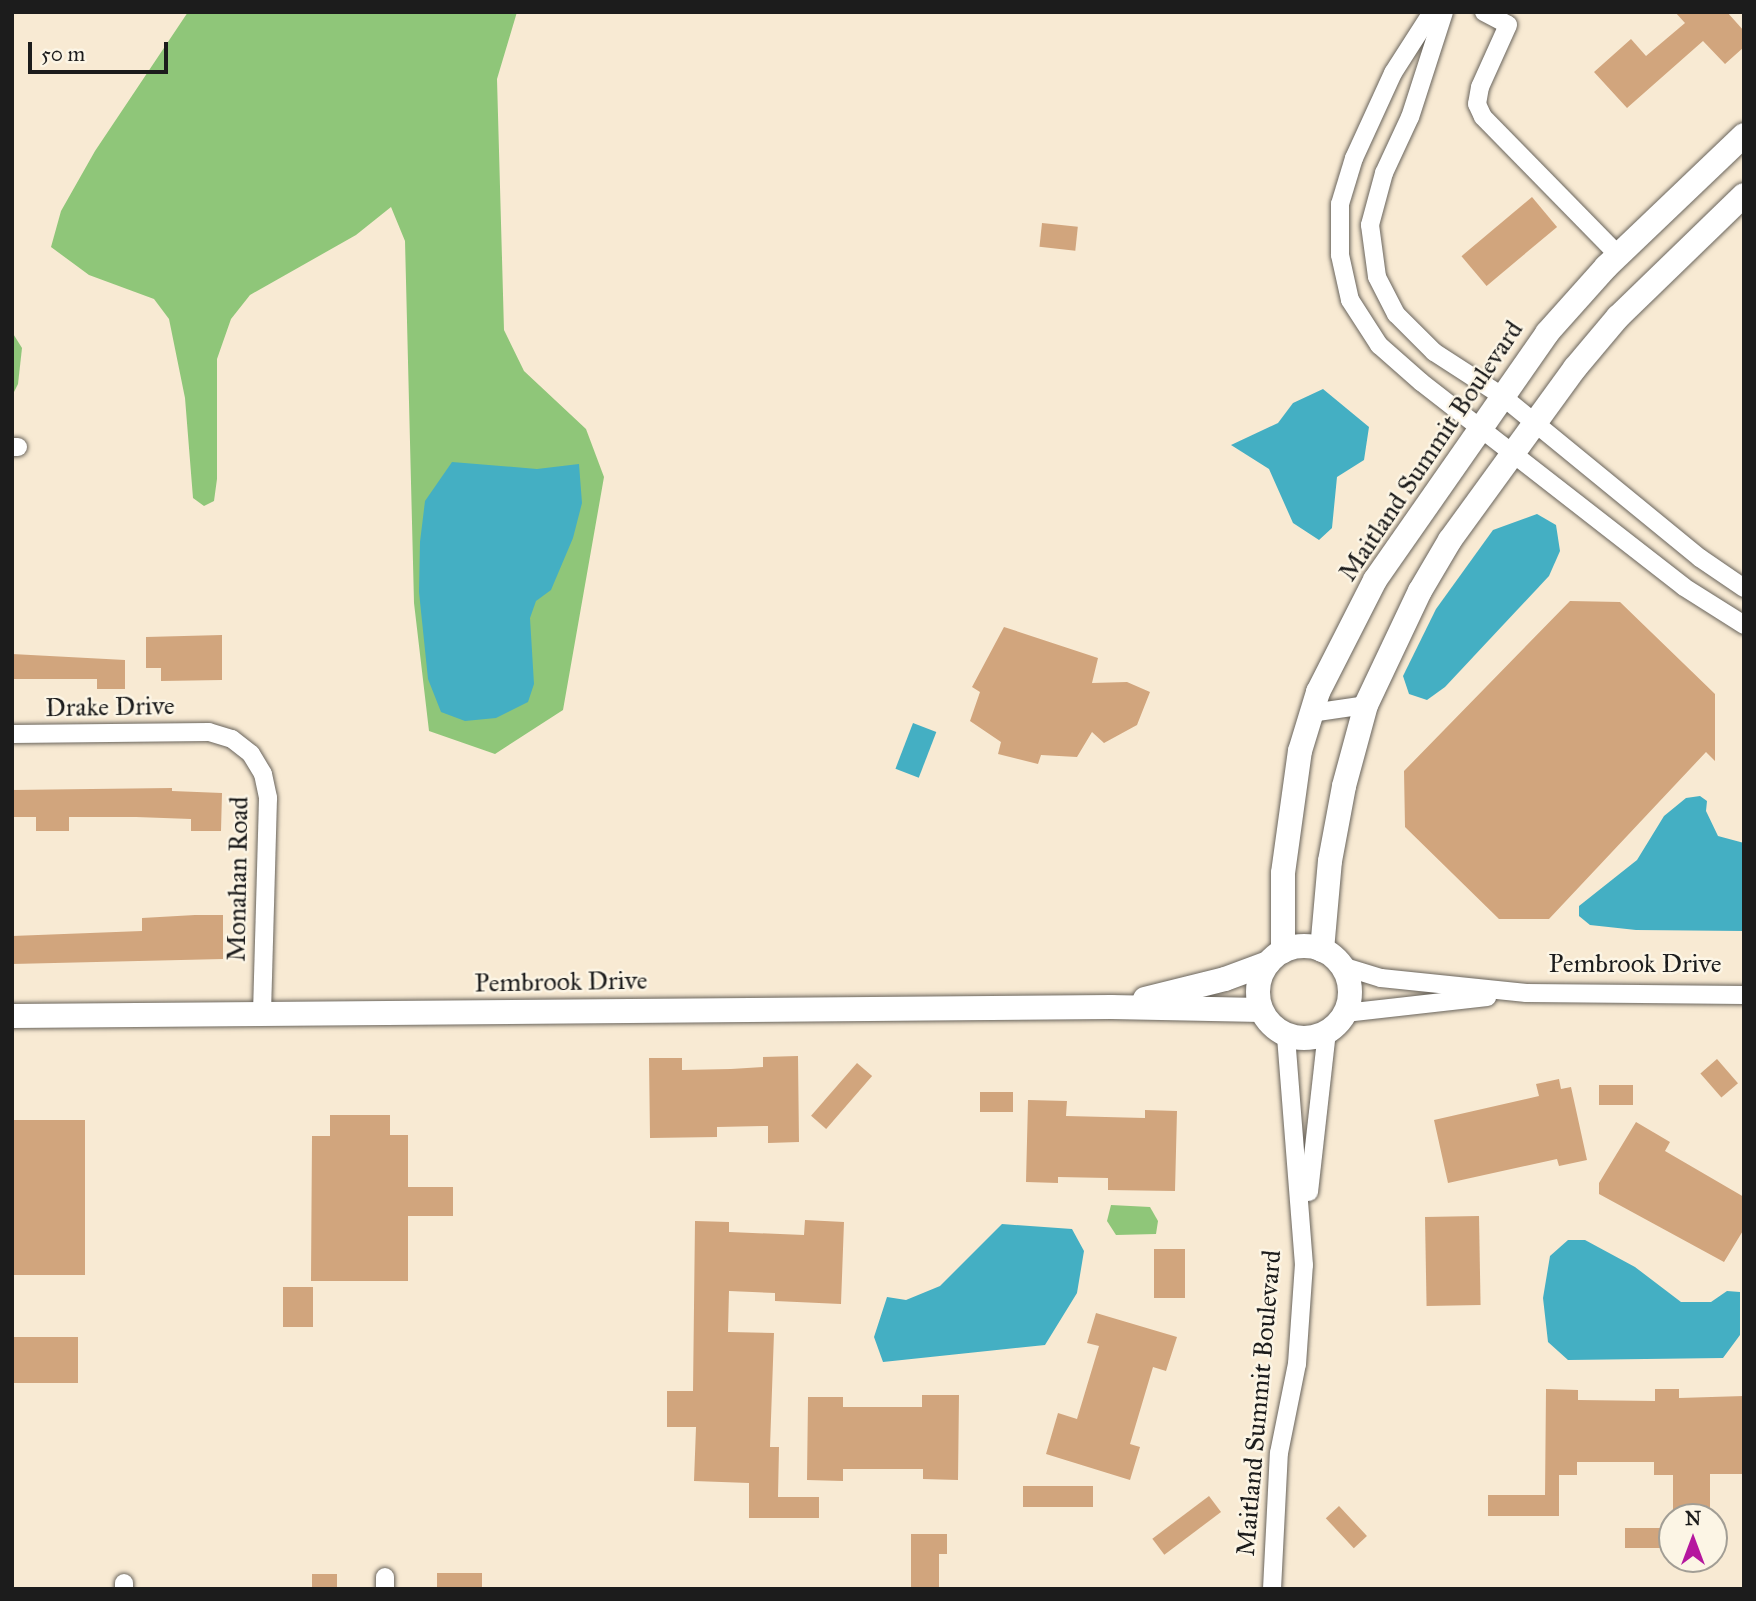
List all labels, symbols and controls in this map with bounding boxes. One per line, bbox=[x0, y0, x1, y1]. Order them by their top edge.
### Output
scale bar bbox=[32, 28, 172, 72]
text: 50 m bbox=[41, 41, 85, 67]
street label: Maitland Summit Boulevard bbox=[1332, 315, 1530, 587]
street label: Drake Drive bbox=[45, 690, 175, 724]
street label: Monahan Road bbox=[221, 796, 255, 962]
street label: Pembrook Drive bbox=[1548, 948, 1722, 980]
street label: Pembrook Drive bbox=[474, 965, 648, 999]
street label: Maitland Summit Boulevard bbox=[1230, 1249, 1288, 1557]
north arrow bbox=[1658, 1503, 1728, 1573]
text: N bbox=[1685, 1507, 1701, 1530]

